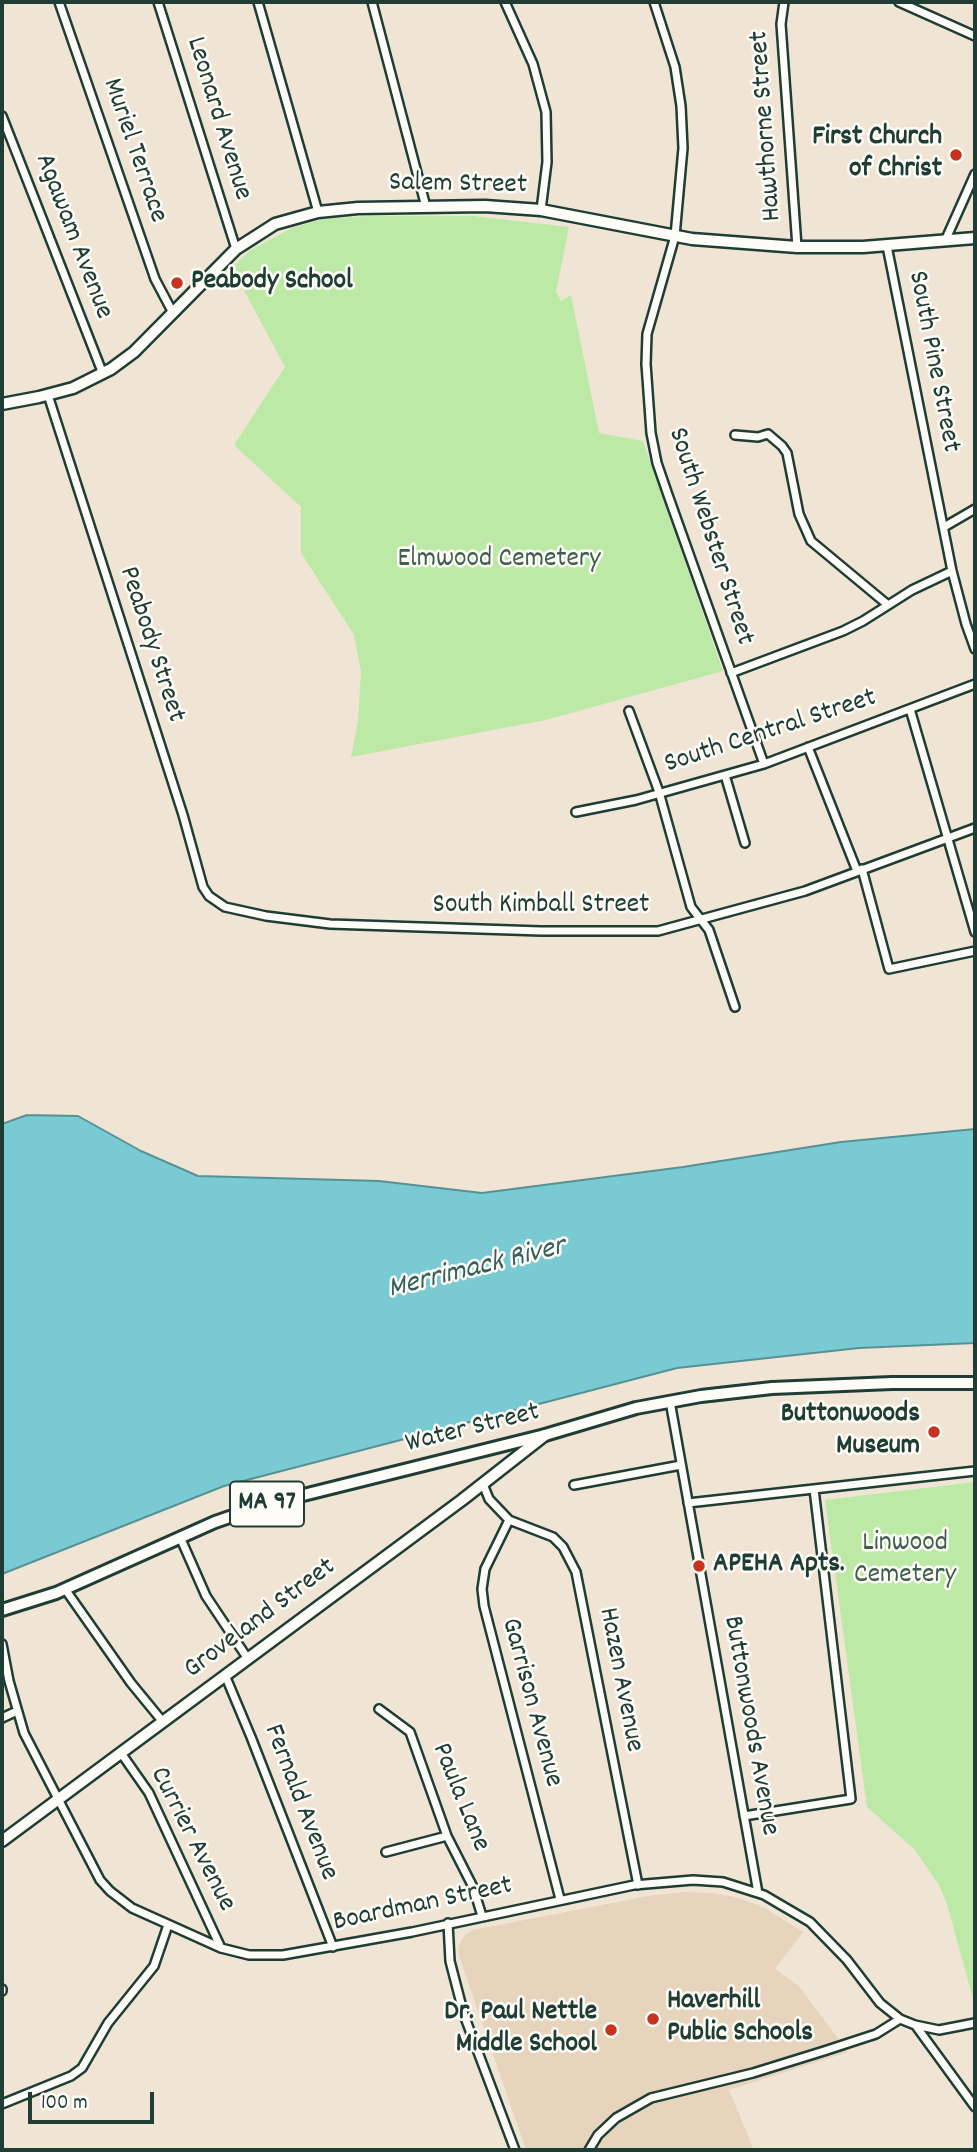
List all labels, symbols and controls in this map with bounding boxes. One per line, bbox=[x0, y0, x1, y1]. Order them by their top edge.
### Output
street label: Hawthorne Street bbox=[745, 29, 791, 223]
street label: Leonard Avenue bbox=[176, 33, 258, 205]
street label: Muriel Terrace bbox=[93, 74, 173, 228]
place label: First Church of Christ bbox=[812, 122, 942, 188]
marker: First Church of Christ bbox=[948, 147, 964, 163]
street label: Agawam Avenue bbox=[25, 150, 119, 324]
street label: Salem Street bbox=[389, 168, 527, 204]
place label: Peabody School bbox=[191, 266, 353, 300]
street label: South Pine Street bbox=[898, 268, 966, 456]
marker: Peabody School bbox=[169, 275, 185, 291]
street label: South Webster Street bbox=[658, 424, 760, 650]
park label: Elmwood Cemetery bbox=[397, 544, 601, 578]
street label: Peabody Street bbox=[109, 563, 191, 727]
street label: South Central Street bbox=[661, 683, 881, 783]
street label: South Kimball Street bbox=[433, 890, 649, 924]
water label: Merrimack River bbox=[385, 1231, 569, 1309]
street label: Water Street bbox=[403, 1397, 543, 1463]
place label: Buttonwoods Museum bbox=[781, 1399, 920, 1465]
marker: Buttonwoods Museum bbox=[926, 1424, 942, 1440]
road number: MA 97 bbox=[230, 1482, 304, 1526]
park label: Linwood Cemetery bbox=[854, 1528, 956, 1594]
place label: APEHA Apts. bbox=[713, 1549, 845, 1583]
street label: Groveland Street bbox=[178, 1552, 344, 1688]
marker: APEHA Apts. bbox=[691, 1558, 707, 1574]
street label: Hazen Avenue bbox=[589, 1605, 649, 1755]
street label: Buttonwoods Avenue bbox=[713, 1614, 785, 1838]
street label: Garrison Avenue bbox=[491, 1615, 569, 1791]
street label: Fernald Avenue bbox=[254, 1720, 344, 1886]
street label: Paula Lane bbox=[422, 1739, 496, 1857]
street label: Currier Avenue bbox=[140, 1762, 242, 1918]
street label: Boardman Street bbox=[330, 1871, 516, 1941]
place label: Haverhill Public Schools bbox=[667, 1986, 813, 2052]
place label: Dr. Paul Nettle Middle School bbox=[444, 1997, 597, 2063]
marker: Haverhill Public Schools bbox=[645, 2011, 661, 2027]
marker: Dr. Paul Nettle Middle School bbox=[603, 2022, 619, 2038]
scale bar bbox=[32, 2078, 158, 2122]
text: 100 m bbox=[41, 2089, 88, 2119]

